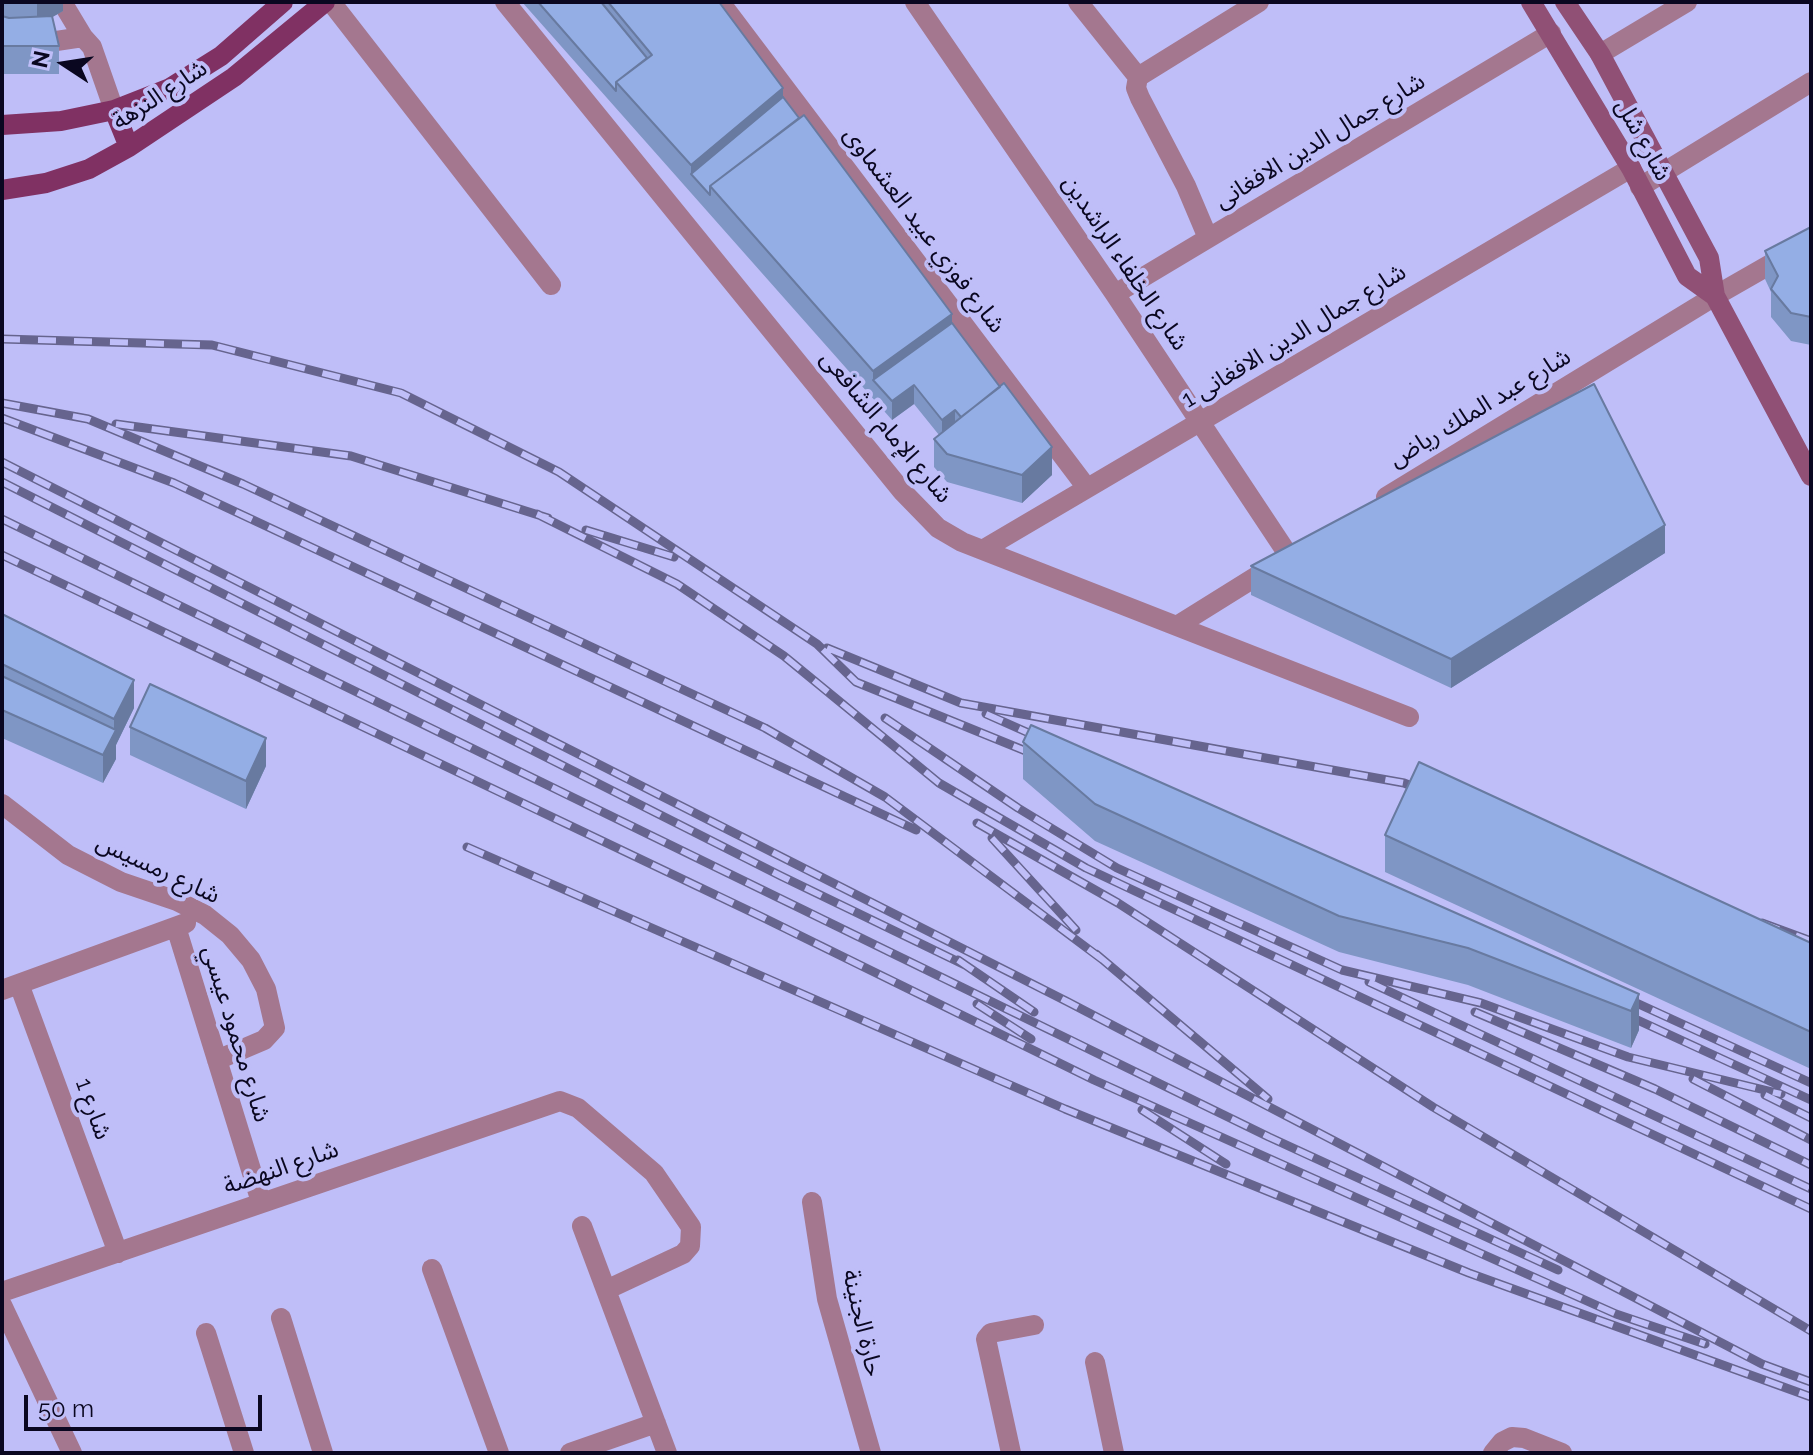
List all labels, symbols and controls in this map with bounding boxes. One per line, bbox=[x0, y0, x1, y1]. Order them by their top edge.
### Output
north arrow bbox=[24, 24, 104, 104]
text: N bbox=[26, 48, 55, 70]
street label: شارع النزهة bbox=[107, 54, 213, 136]
street label: شارع جمال الدين الافغانى bbox=[1210, 67, 1430, 215]
street label: شارع شل bbox=[1609, 94, 1677, 186]
street label: شارع فوزي عبيد العشماوى bbox=[837, 121, 1011, 339]
street label: شارع الخلفاء الراشدين bbox=[1056, 170, 1194, 356]
street label: شارع جمال الدين الافغانى 1 bbox=[1177, 258, 1411, 414]
street label: شارع عبد الملك رياض bbox=[1384, 342, 1576, 474]
street label: شارع الإمام الشافعى bbox=[814, 345, 958, 509]
street label: شارع رمسيس bbox=[92, 828, 224, 910]
street label: شارع محمود عيسي bbox=[196, 942, 276, 1126]
street label: شارع 1 bbox=[69, 1074, 117, 1144]
street label: شارع النهضة bbox=[220, 1135, 342, 1201]
street label: حارة الجنينة bbox=[836, 1267, 888, 1379]
scale bar bbox=[28, 1379, 266, 1429]
text: 50 m bbox=[38, 1394, 94, 1423]

